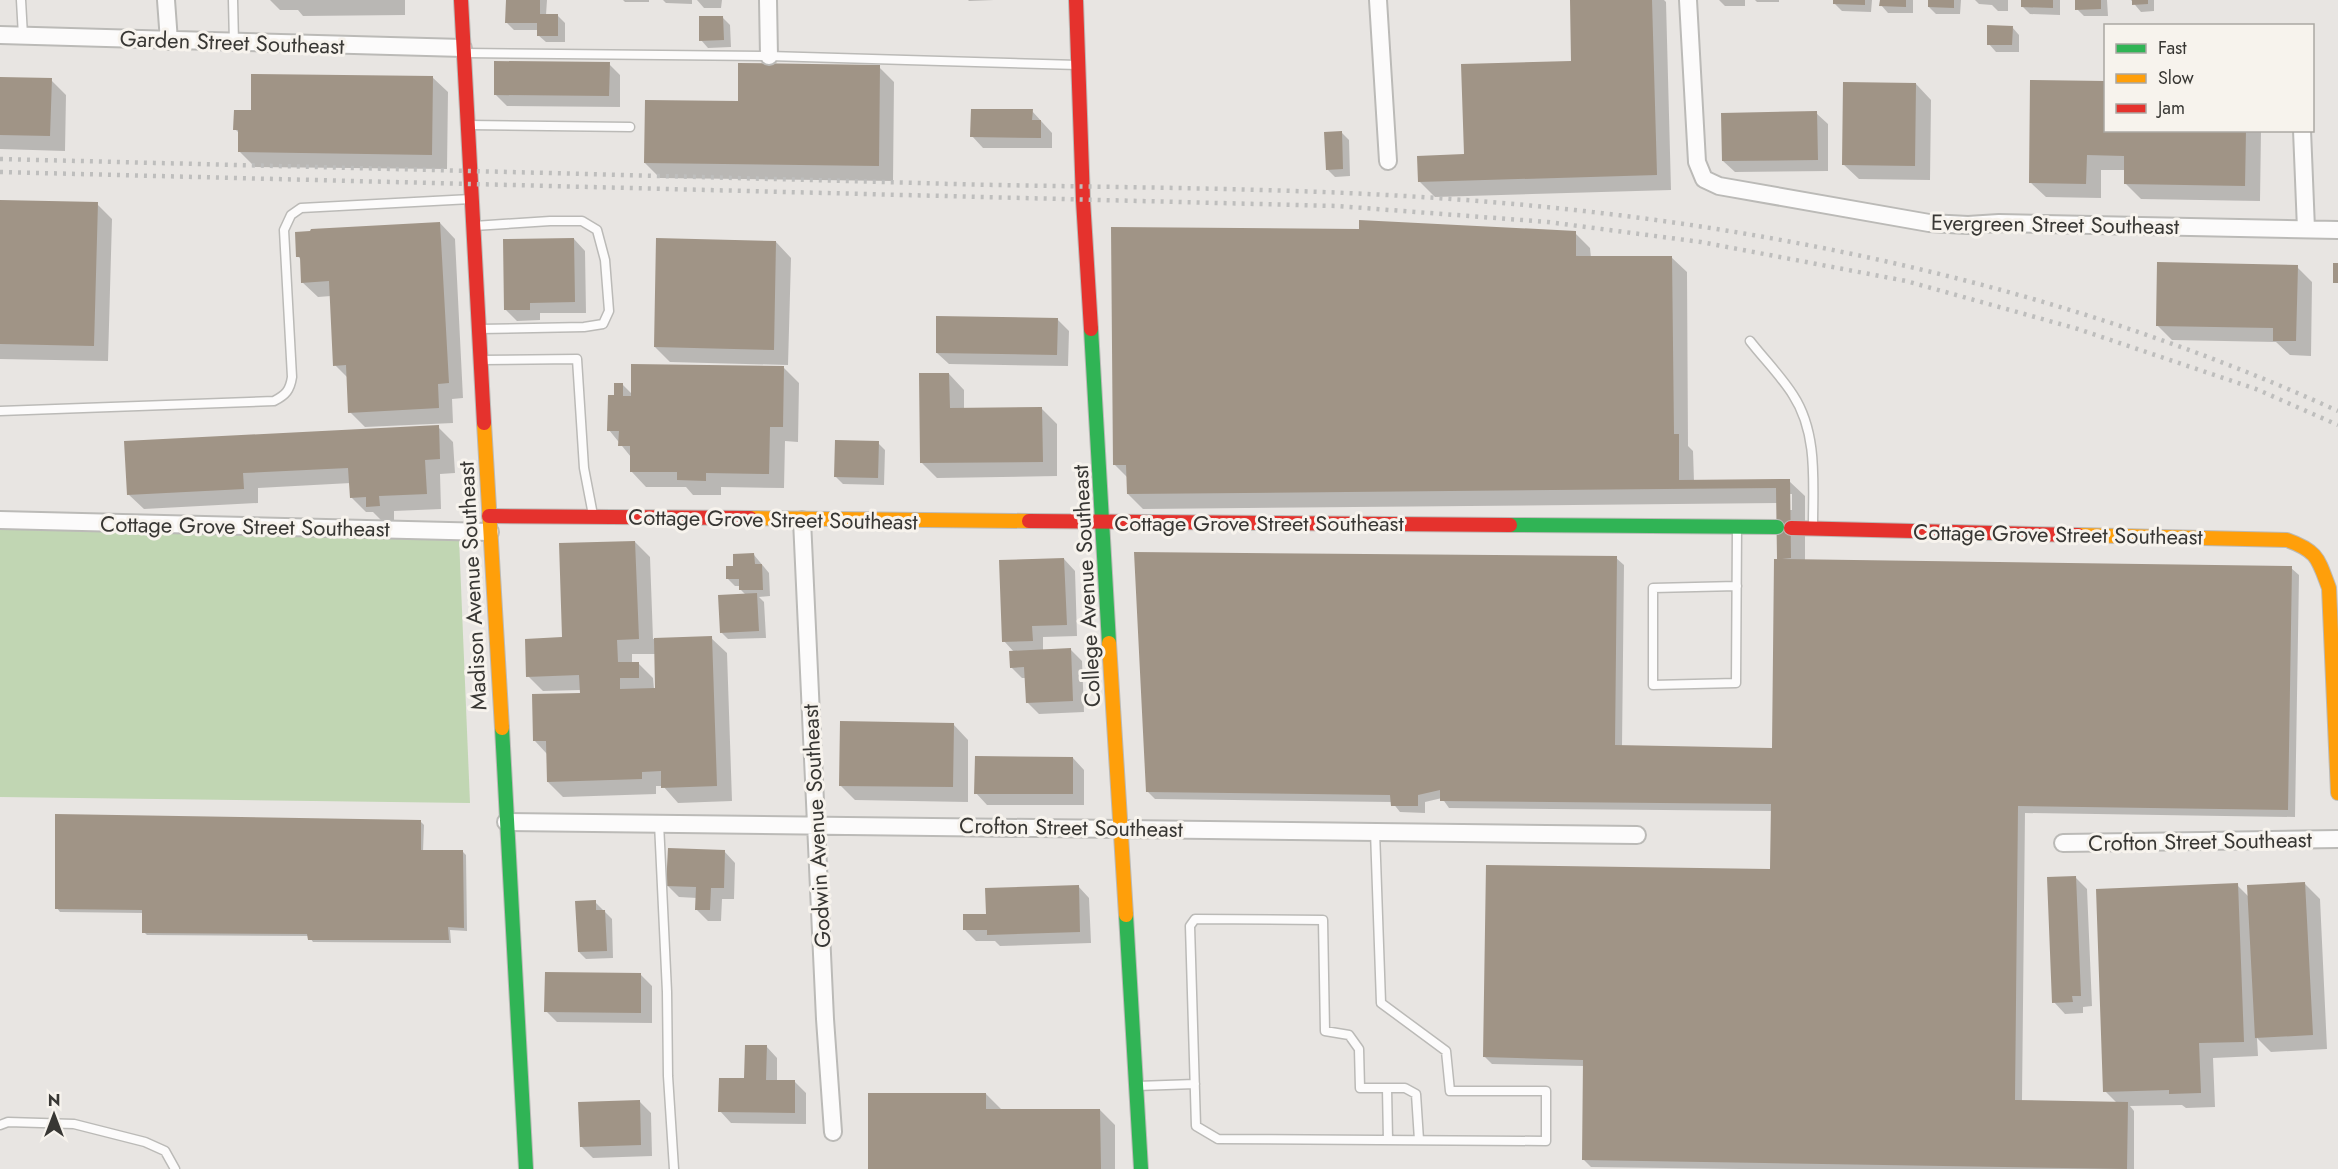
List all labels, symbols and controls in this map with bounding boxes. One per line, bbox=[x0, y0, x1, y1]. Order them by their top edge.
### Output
street label: Garden Street Southeast bbox=[119, 22, 346, 62]
legend bbox=[2104, 24, 2314, 132]
text: Fast bbox=[2158, 35, 2187, 61]
text: Slow bbox=[2158, 65, 2195, 91]
text: Jam bbox=[2156, 95, 2185, 121]
street label: Evergreen Street Southeast bbox=[1931, 206, 2180, 242]
street label: Madison Avenue Southeast bbox=[449, 460, 495, 711]
street label: College Avenue Southeast bbox=[1064, 463, 1108, 708]
street label: Cottage Grove Street Southeast bbox=[628, 500, 919, 538]
street label: Cottage Grove Street Southeast bbox=[100, 507, 391, 545]
street label: Cottage Grove Street Southeast bbox=[1114, 507, 1404, 539]
street label: Cottage Grove Street Southeast bbox=[1913, 515, 2204, 553]
street label: Godwin Avenue Southeast bbox=[794, 703, 838, 949]
street label: Crofton Street Southeast bbox=[959, 809, 1184, 845]
street label: Crofton Street Southeast bbox=[2088, 823, 2313, 859]
north arrow bbox=[24, 1085, 84, 1145]
text: N bbox=[48, 1089, 60, 1112]

